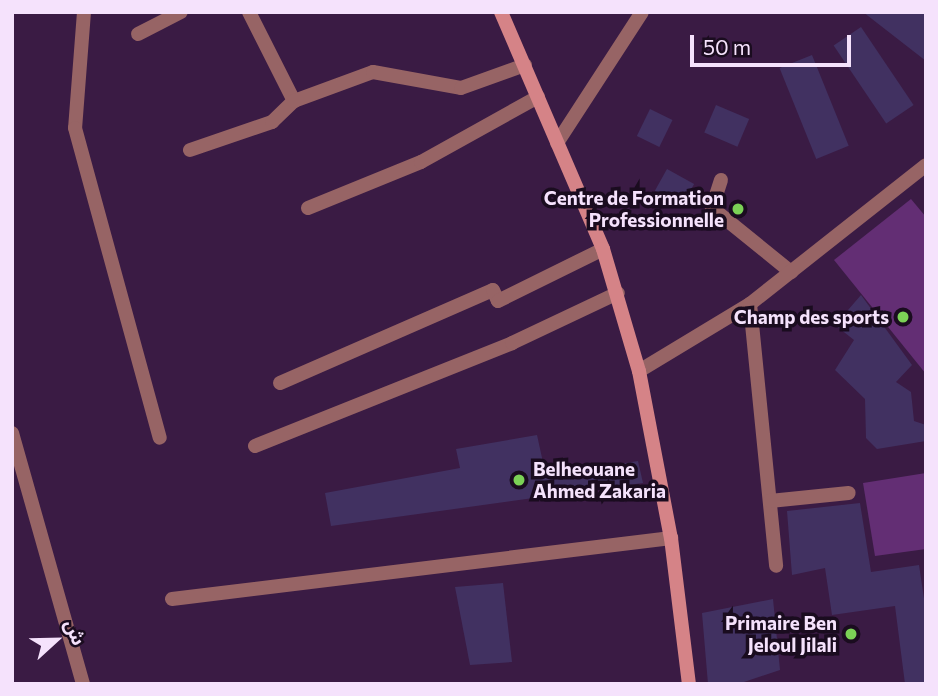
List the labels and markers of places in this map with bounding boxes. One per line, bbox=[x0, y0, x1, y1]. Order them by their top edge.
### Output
place label: Centre de Formation Professionnelle bbox=[544, 187, 724, 231]
marker: Centre de Formation Professionnelle bbox=[730, 201, 746, 217]
place label: Champ des sports bbox=[734, 306, 889, 328]
marker: Champ des sports bbox=[895, 309, 911, 325]
place label: Belheouane Ahmed Zakaria bbox=[533, 458, 666, 502]
marker: Belheouane Ahmed Zakaria bbox=[511, 472, 527, 488]
place label: Primaire Ben Jeloul Jilali bbox=[725, 612, 837, 656]
marker: Primaire Ben Jeloul Jilali bbox=[843, 626, 859, 642]

